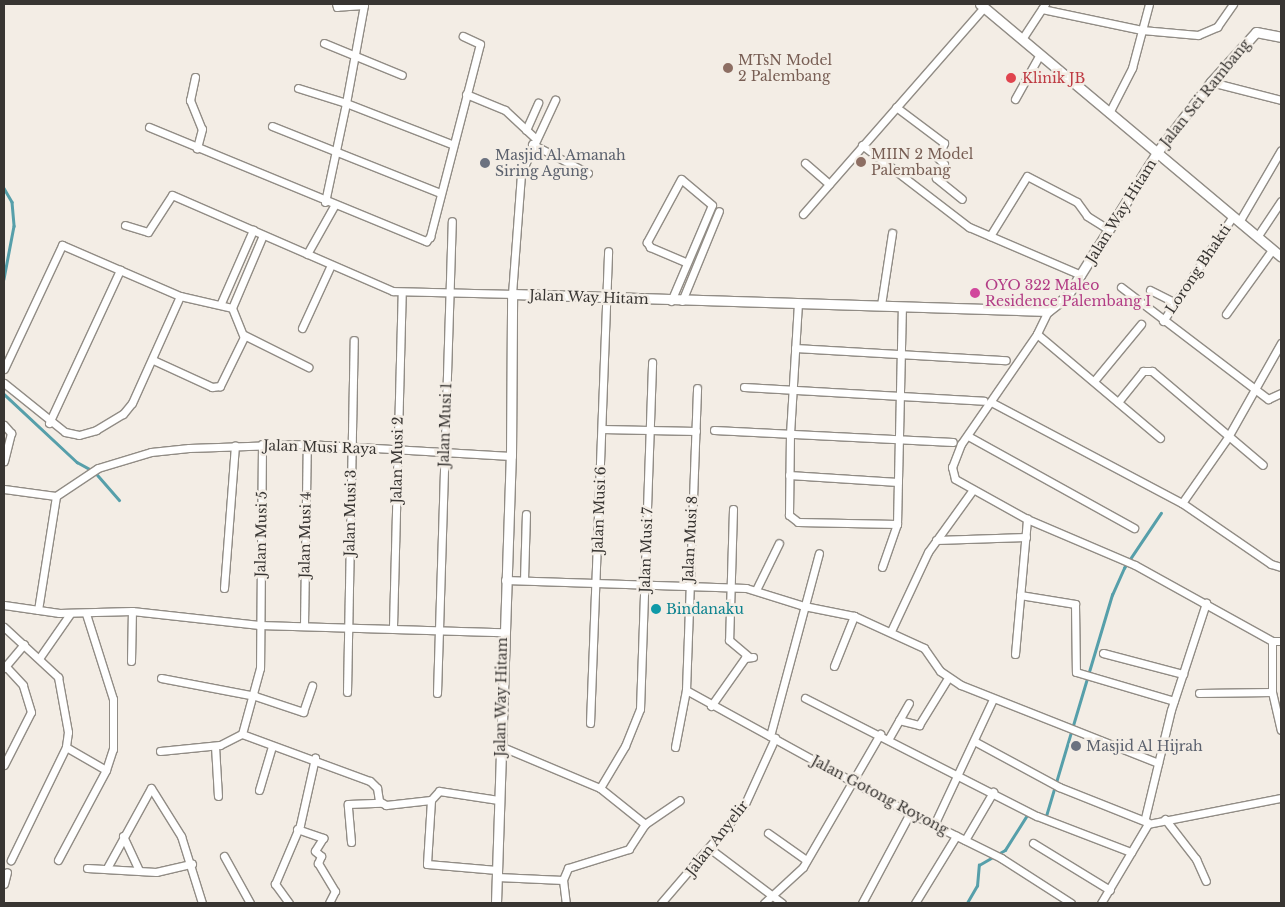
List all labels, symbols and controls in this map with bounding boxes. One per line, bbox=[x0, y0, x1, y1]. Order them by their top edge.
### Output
street label: Jalan Sei Rambang bbox=[1157, 36, 1253, 150]
place label: MTsN Model 2 Palembang bbox=[738, 52, 832, 84]
marker: MTsN Model 2 Palembang bbox=[722, 62, 734, 74]
place label: Klinik JB bbox=[1022, 70, 1086, 86]
marker: Klinik JB bbox=[1004, 71, 1018, 85]
place label: MIIN 2 Model Palembang bbox=[871, 146, 973, 178]
place label: Masjid Al Amanah Siring Agung bbox=[495, 147, 627, 180]
marker: MIIN 2 Model Palembang bbox=[855, 156, 867, 168]
street label: Jalan Way Hitam bbox=[1082, 156, 1160, 266]
marker: Masjid Al Amanah Siring Agung bbox=[479, 157, 491, 169]
street label: Lorong Bhakti bbox=[1162, 221, 1234, 317]
place label: OYO 322 Maleo Residence Palembang I bbox=[985, 277, 1151, 310]
street label: Jalan Way Hitam bbox=[529, 287, 649, 307]
marker: OYO 322 Maleo Residence Palembang I bbox=[969, 287, 981, 299]
street label: Jalan Musi 1 bbox=[435, 382, 455, 468]
street label: Jalan Musi 2 bbox=[388, 416, 406, 504]
street label: Jalan Musi Raya bbox=[263, 437, 377, 457]
street label: Jalan Musi 6 bbox=[589, 466, 609, 554]
street label: Jalan Musi 3 bbox=[341, 469, 359, 557]
street label: Jalan Musi 5 bbox=[252, 491, 270, 577]
street label: Jalan Musi 4 bbox=[296, 492, 314, 578]
street label: Jalan Musi 8 bbox=[679, 495, 701, 583]
street label: Jalan Musi 7 bbox=[636, 507, 656, 593]
place label: Bindanaku bbox=[666, 601, 744, 617]
marker: Bindanaku bbox=[650, 603, 662, 615]
street label: Jalan Way Hitam bbox=[492, 637, 510, 757]
place label: Masjid Al Hijrah bbox=[1086, 738, 1203, 754]
marker: Masjid Al Hijrah bbox=[1070, 740, 1082, 752]
street label: Jalan Gotong Royong bbox=[809, 752, 951, 838]
street label: Jalan Anyelir bbox=[682, 797, 752, 879]

